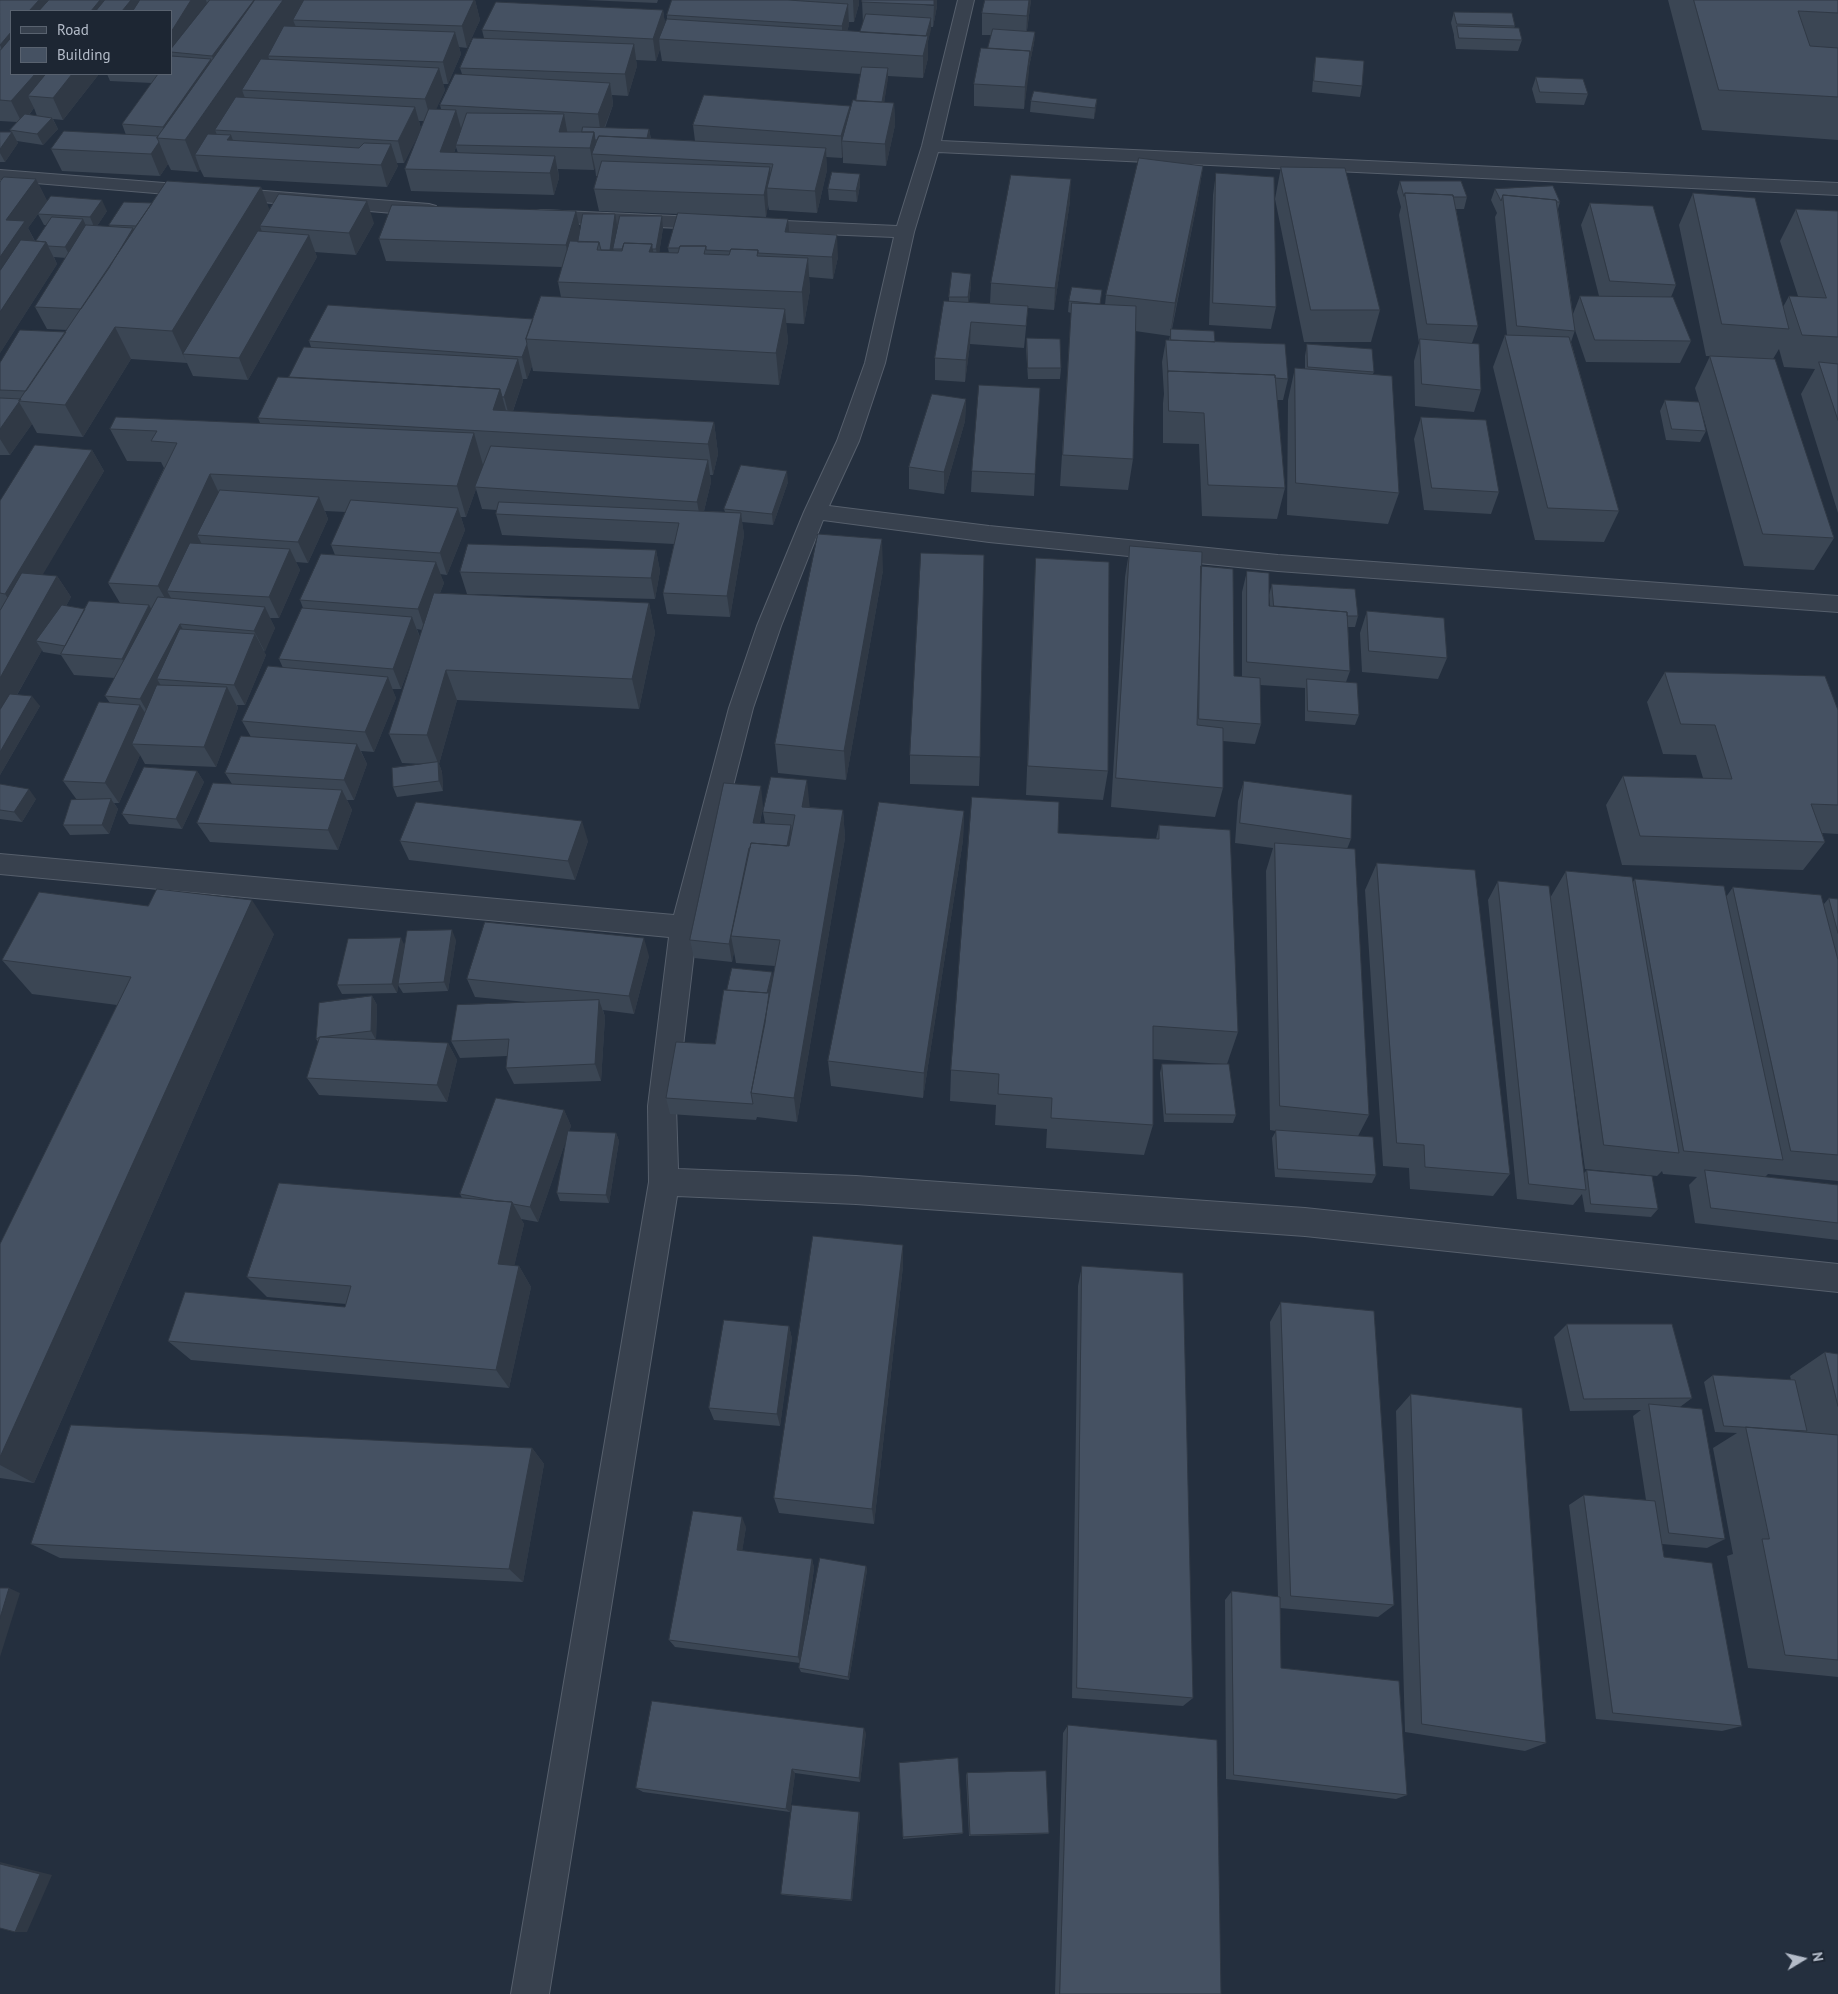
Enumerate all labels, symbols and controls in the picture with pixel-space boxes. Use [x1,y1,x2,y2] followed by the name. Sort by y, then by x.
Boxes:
[10,10,172,75] legend
[57,20,89,39] text: Road
[57,45,111,64] text: Building
[1778,1934,1828,1984] north arrow
[1808,1951,1827,1963] text: N

